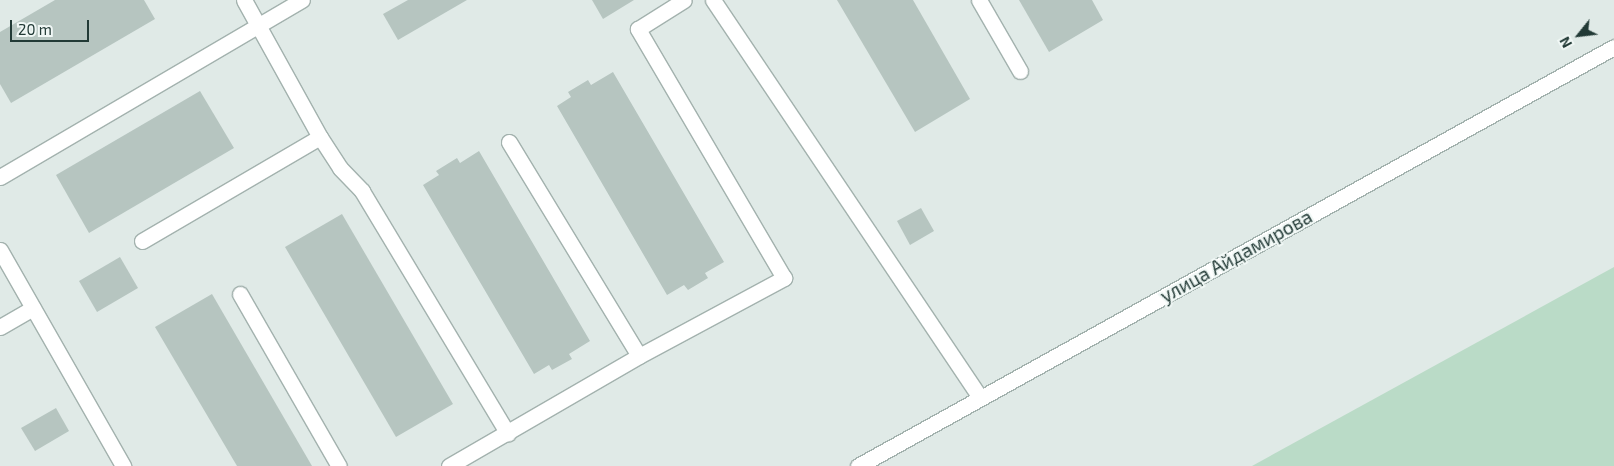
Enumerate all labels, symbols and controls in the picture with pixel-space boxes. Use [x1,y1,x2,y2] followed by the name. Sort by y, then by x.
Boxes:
[12,10,91,42] scale bar
[1554,10,1604,60] north arrow
[18,20,52,38] text: 20 m
[1556,34,1575,51] text: N
[1156,205,1316,307] street label: улица Айдамирова

